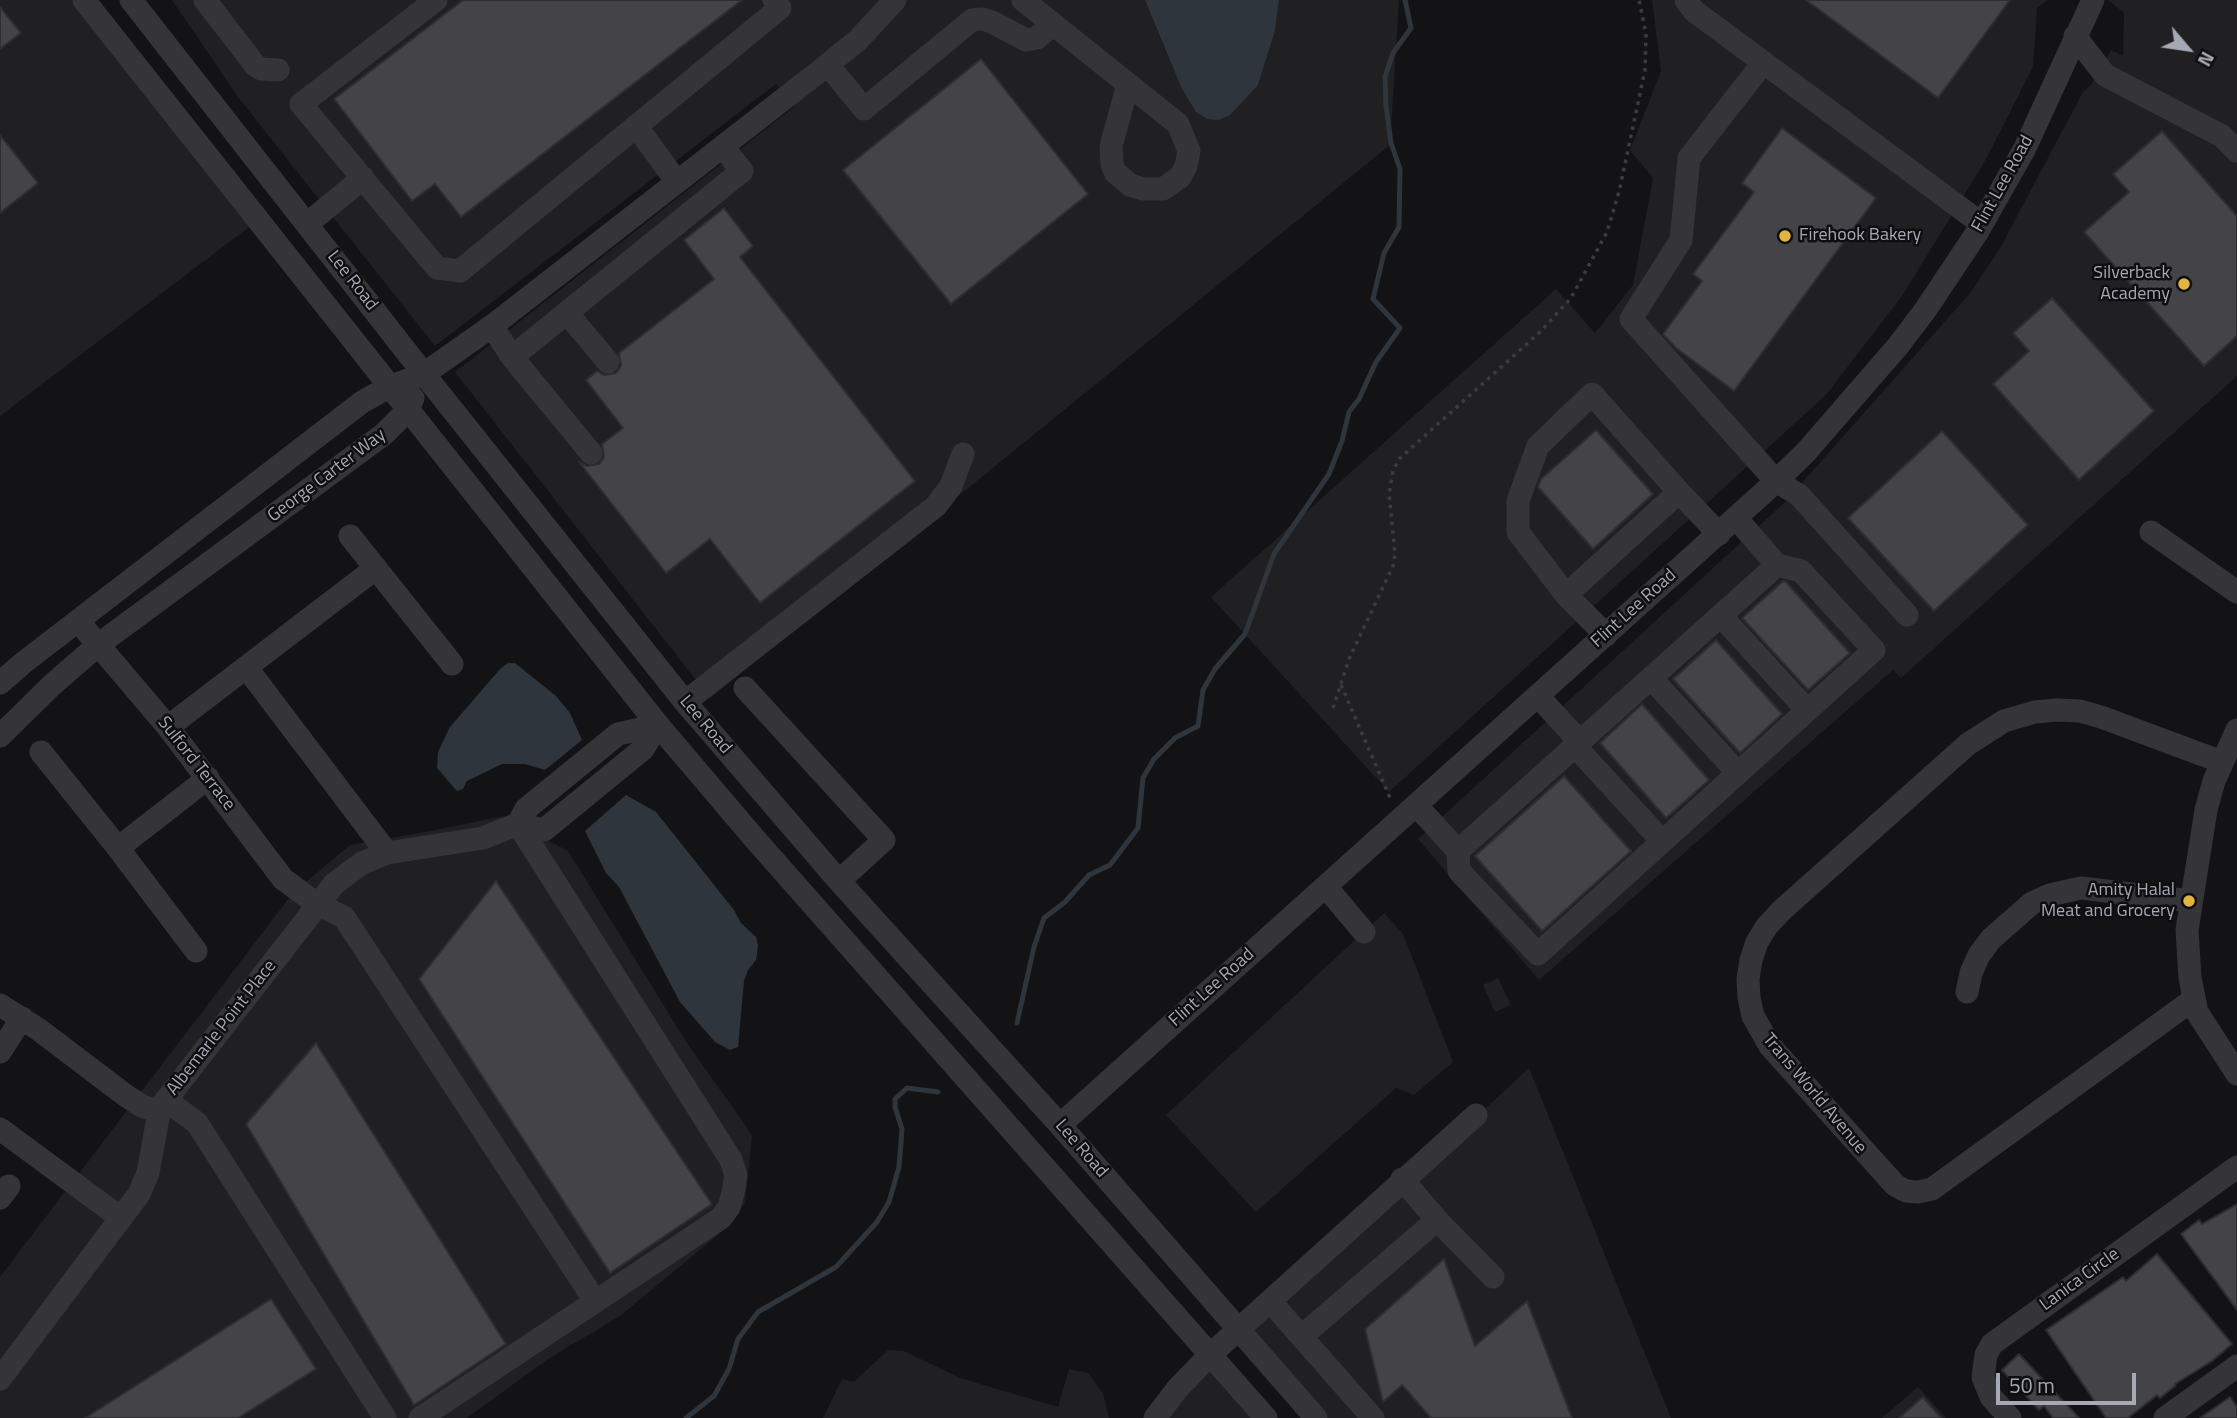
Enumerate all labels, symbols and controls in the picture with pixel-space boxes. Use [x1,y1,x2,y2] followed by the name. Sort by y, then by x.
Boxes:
[2153,14,2223,84] north arrow
[2191,47,2223,72] text: N
[1968,132,2038,236] street label: Flint Lee Road
[1799,225,1921,247] place label: Firehook Bakery
[1777,228,1793,244] marker: Firehook Bakery
[322,247,382,315] street label: Lee Road
[2093,263,2170,306] place label: Silverback Academy
[2176,276,2192,292] marker: Silverback Academy
[264,425,390,527] street label: George Carter Way
[1587,565,1681,653] street label: Flint Lee Road
[674,691,736,759] street label: Lee Road
[153,713,239,815] street label: Sulford Terrace
[2041,880,2175,922] place label: Amity Halal Meat and Grocery
[2181,893,2197,909] marker: Amity Halal Meat and Grocery
[1165,944,1259,1032] street label: Flint Lee Road
[163,956,281,1100] street label: Albemarle Point Place
[1757,1029,1871,1159] street label: Trans World Avenue
[1050,1116,1112,1182] street label: Lee Road
[2036,1244,2124,1316] street label: Lanica Circle
[1999,1358,2139,1402] scale bar
[2009,1369,2055,1401] text: 50 m

